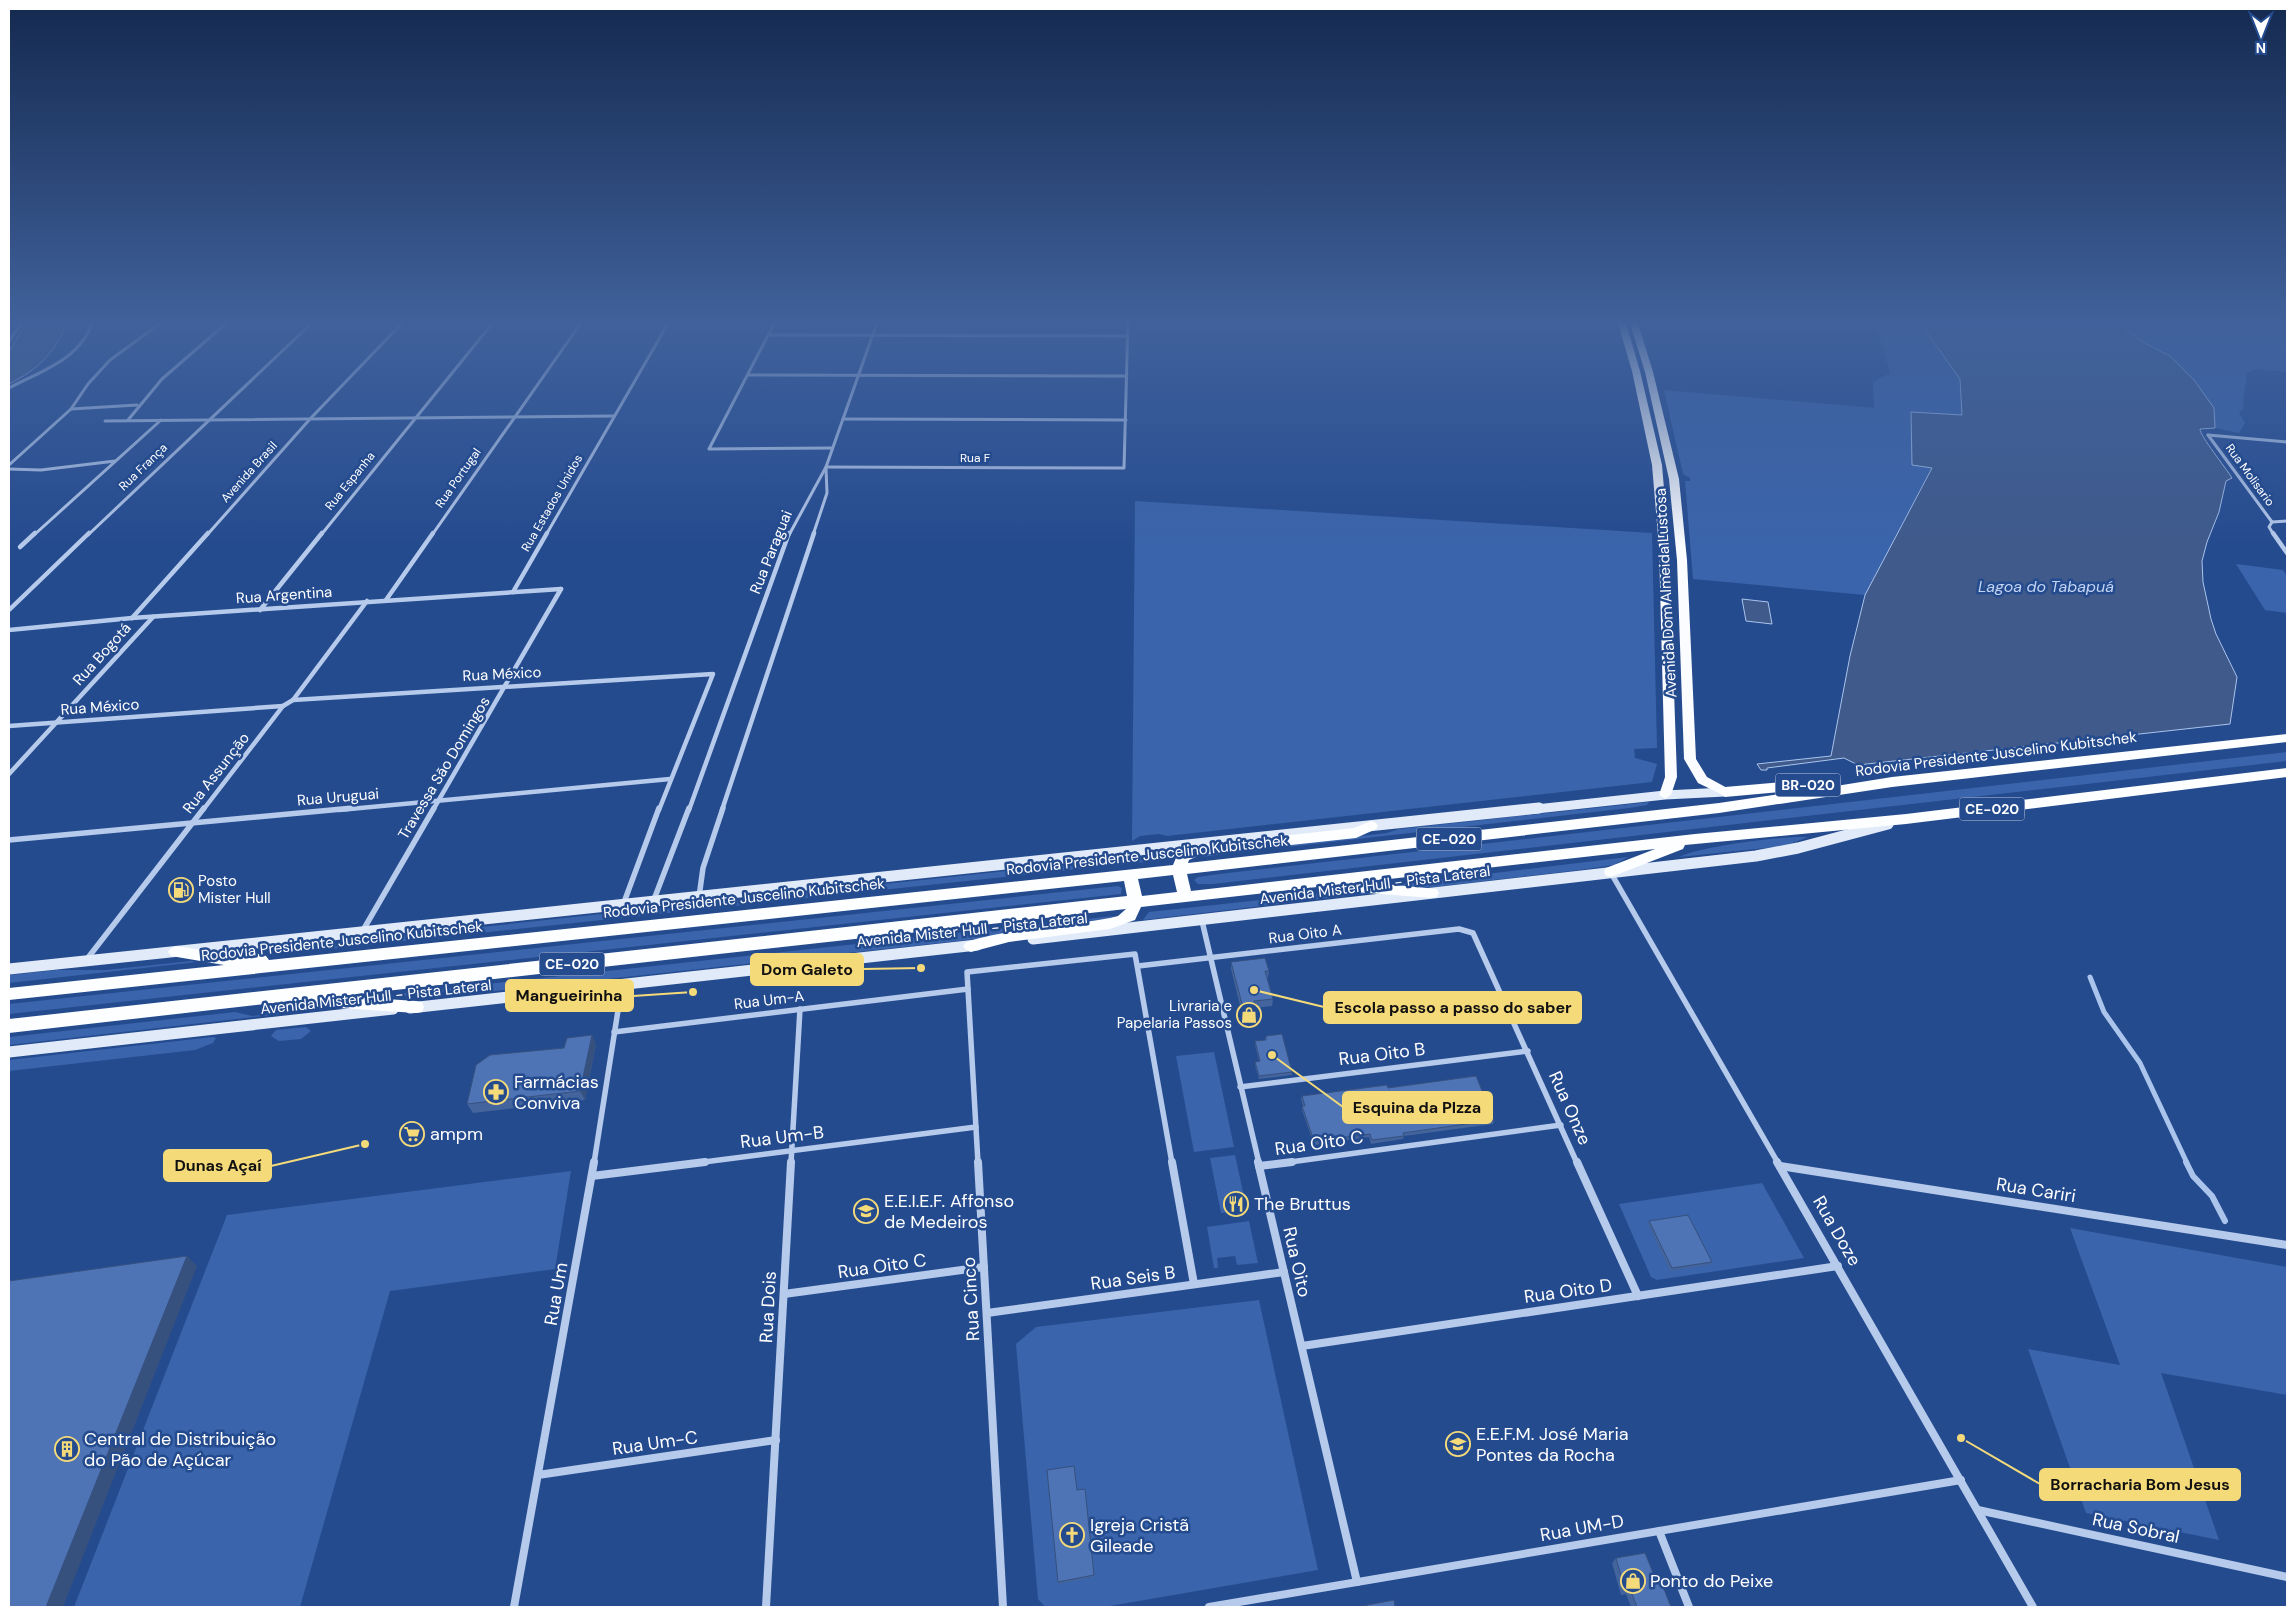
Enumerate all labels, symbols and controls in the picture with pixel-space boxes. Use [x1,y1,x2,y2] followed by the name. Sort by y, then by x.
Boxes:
[2236,10,2286,60] north arrow
[2256,39,2266,57] text: N
[217,438,281,506] street label: Avenida Brasil
[115,440,171,494] street label: Rua França
[2222,441,2278,509] street label: Rua Molisario
[432,445,484,511] street label: Rua Portugal
[321,448,379,514] street label: Rua Espanha
[960,450,991,466] street label: Rua F
[518,452,586,554] street label: Rua Estados Unidos
[1651,488,1681,698] street label: Avenida Dom Almeida Lustosa
[745,507,797,597] street label: Rua Paraguai
[1978,576,2114,597] water label: Lagoa do Tabapuá
[235,582,333,608] street label: Rua Argentina
[68,618,136,690] street label: Rua Bogotá
[462,662,542,686] street label: Rua México
[393,693,495,843] street label: Travessa São Domingos
[60,694,140,720] street label: Rua México
[1854,727,2138,781] street label: Rodovia Presidente Juscelino Kubitschek
[178,728,254,818] street label: Rua Assunção
[1776,774,1840,796] road number: BR-020
[296,783,380,811] street label: Rua Uruguai
[1960,798,2024,821] road number: CE-020
[1416,828,1482,851] road number: CE-020
[1005,830,1289,880] street label: Rodovia Presidente Juscelino Kubitschek
[1258,861,1492,909] street label: Avenida Mister Hull - Pista Lateral
[198,871,271,908] place label: Posto Mister Hull
[602,873,886,923] street label: Rodovia Presidente Juscelino Kubitschek
[168,877,194,903] fuel station icon: Posto Mister Hull
[855,908,1089,952] street label: Avenida Mister Hull - Pista Lateral
[200,916,484,966] street label: Rodovia Presidente Juscelino Kubitschek
[1267,920,1343,948] street label: Rua Oito A
[540,952,604,976] road number: CE-020
[751,954,863,985] callout: Dom Galeto
[761,959,853,980] text: Dom Galeto
[259,975,493,1019] street label: Avenida Mister Hull - Pista Lateral
[506,980,633,1011] callout: Mangueirinha
[516,985,622,1006] text: Mangueirinha
[733,986,805,1014] street label: Rua Um-A
[1324,992,1581,1023] callout: Escola passo a passo do saber
[1117,996,1232,1033] place label: Livraria e Papelaria Passos
[1334,997,1572,1018] text: Escola passo a passo do saber
[1236,1002,1262,1028] shop icon: Livraria e Papelaria Passos
[1337,1037,1427,1071] street label: Rua Oito B
[1543,1067,1597,1149] street label: Rua Onze
[514,1070,599,1115] place label: Farmácias Conviva
[483,1079,509,1105] pharmacy icon: Farmácias Conviva
[1343,1092,1492,1123] callout: Esquina da PIzza
[1353,1097,1481,1118] text: Esquina da PIzza
[739,1120,825,1154] street label: Rua Um-B
[399,1121,425,1147] supermarket icon: ampm
[430,1122,483,1146] place label: ampm
[1273,1125,1365,1161] street label: Rua Oito C
[164,1150,271,1181] callout: Dunas Açaí
[174,1155,262,1176] text: Dunas Açaí
[1994,1172,2078,1208] street label: Rua Cariri
[884,1189,1014,1234] place label: E.E.I.E.F. Affonso de Medeiros
[1223,1191,1249,1217] restaurant icon: The Bruttus
[1254,1192,1351,1216] place label: The Bruttus
[1807,1192,1867,1270] street label: Rua Doze
[853,1198,879,1224] school or university icon: E.E.I.E.F. Affonso de Medeiros
[1277,1225,1317,1299] street label: Rua Oito
[836,1248,928,1284] street label: Rua Oito C
[957,1256,985,1342] street label: Rua Cinco
[1089,1260,1177,1296] street label: Rua Seis B
[539,1261,573,1327] street label: Rua Um
[754,1270,782,1344] street label: Rua Dois
[1523,1273,1613,1309] street label: Rua Oito D
[1476,1422,1629,1467] place label: E.E.F.M. José Maria Pontes da Rocha
[611,1425,699,1461] street label: Rua Um-C
[84,1427,276,1472] place label: Central de Distribuição do Pão de Açúcar
[1445,1431,1471,1457] school or university icon: E.E.F.M. José Maria Pontes da Rocha
[54,1436,80,1462] building icon: Central de Distribuição do Pão de Açúcar
[2040,1469,2240,1500] callout: Borracharia Bom Jesus
[2050,1474,2230,1495] text: Borracharia Bom Jesus
[2090,1507,2182,1549] street label: Rua Sobral
[1538,1509,1626,1547] street label: Rua UM-D
[1090,1513,1189,1558] place label: Igreja Cristã Gileade
[1059,1522,1085,1548] church icon: Igreja Cristã Gileade
[1620,1568,1646,1594] shop icon: Ponto do Peixe
[1650,1569,1773,1593] place label: Ponto do Peixe

